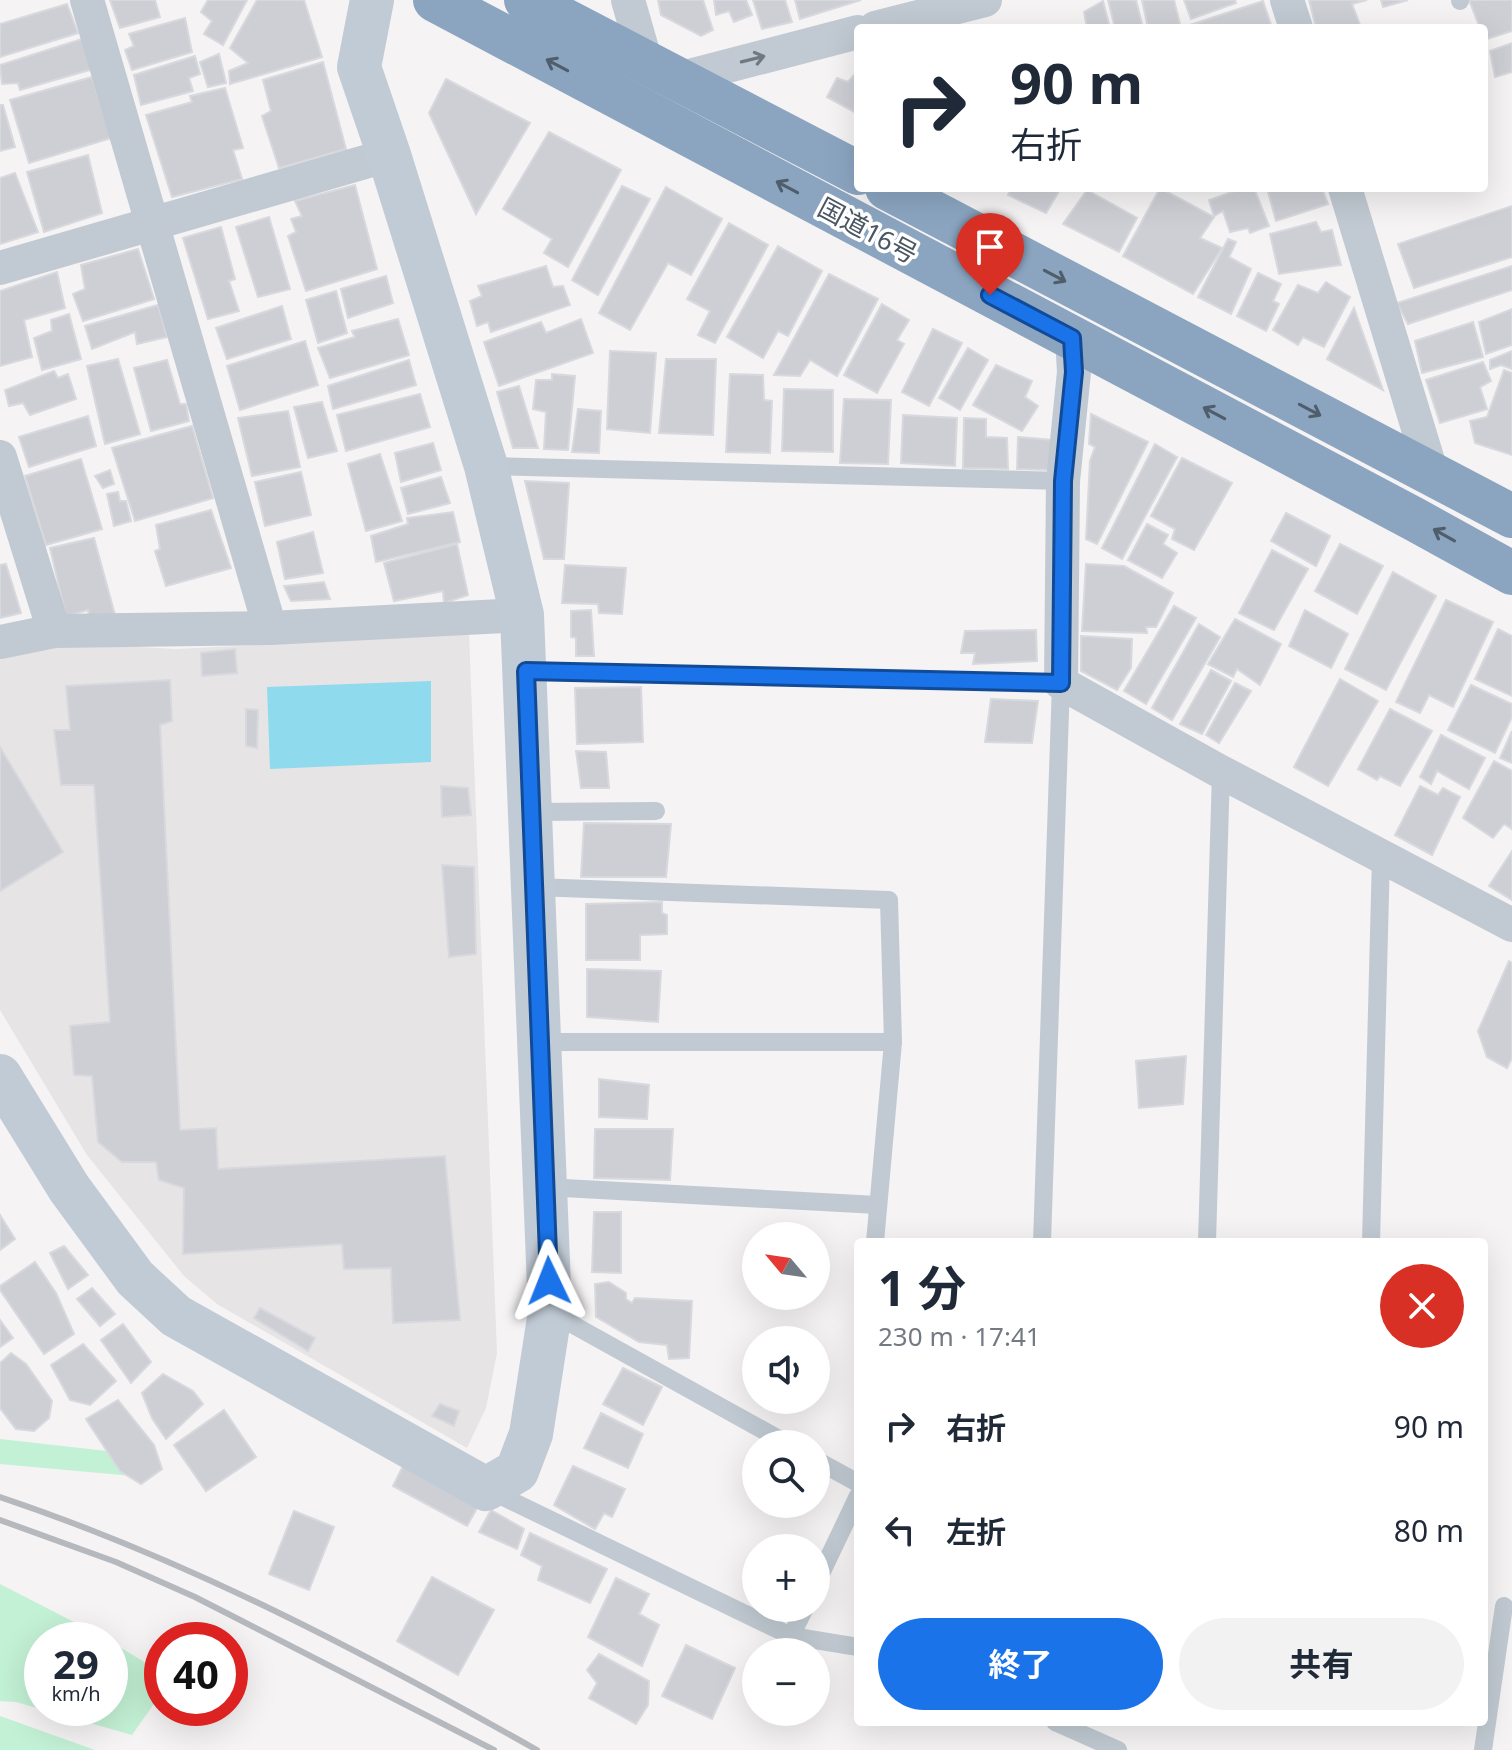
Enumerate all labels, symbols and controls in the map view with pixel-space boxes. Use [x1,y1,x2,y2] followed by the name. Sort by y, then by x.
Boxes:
[1010,44,1143,120] text: 90 m
[740,51,766,66] one-way arrow
[546,56,569,72] one-way arrow
[878,56,982,160] icon: right
[1010,120,1082,169] text: 右折
[775,178,799,194] one-way arrow
[812,189,924,271] street label: 国道16号
[956,213,1024,295] pin
[968,225,1012,269] icon: arrive
[1043,269,1066,285] one-way arrow
[1298,402,1322,418] one-way arrow
[1203,405,1227,421] one-way arrow
[1433,527,1456,543] one-way arrow
[742,1222,830,1310] north arrow
[742,1222,830,1726] map controls
[507,1239,591,1323] position arrow
[878,1255,966,1320] text: 1 分
[1380,1264,1464,1348] button: close
[878,1318,1041,1354] text: 230 m · 17:41
[742,1326,830,1414] button: sound
[878,1404,922,1448] icon: right
[1394,1406,1464,1447] text: 90 m
[946,1407,1006,1448] text: 右折
[742,1430,830,1518] button: search
[878,1508,922,1552] icon: left
[1394,1510,1464,1551] text: 80 m
[946,1511,1006,1552] text: 左折
[742,1534,830,1622] button: +
[878,1618,1163,1710] button: 終了
[1179,1618,1464,1710] button: 共有
[144,1622,248,1726] speed limit sign: 40
[53,1636,99,1691] text: 29
[742,1638,830,1726] button: −
[51,1680,101,1707] text: km/h

